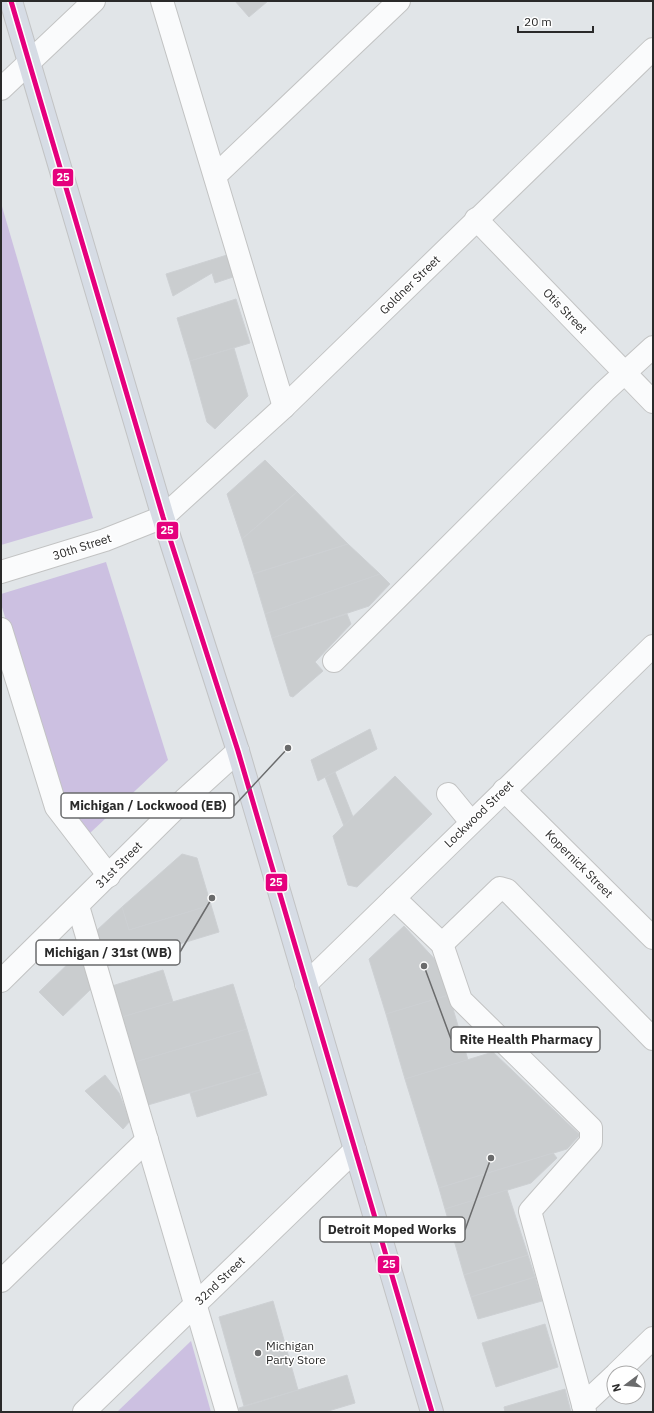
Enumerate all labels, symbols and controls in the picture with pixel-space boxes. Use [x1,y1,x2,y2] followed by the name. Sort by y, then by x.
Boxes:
[518,8,593,34] scale bar
[524,14,552,29] text: 20 m
[52,168,74,187] line badge: 25
[56,170,70,184] text: 25
[376,252,443,317] street label: Goldner Street
[540,285,591,336] street label: Otis Street
[156,521,179,540] line badge: 25
[160,523,174,537] text: 25
[50,530,113,563] street label: 30th Street
[441,777,516,850] street label: Lockwood Street
[61,793,234,818] callout: Michigan / Lockwood (EB)
[69,797,227,814] text: Michigan / Lockwood (EB)
[542,827,616,901] street label: Kopernick Street
[92,838,145,891] street label: 31st Street
[265,873,288,892] line badge: 25
[269,875,283,889] text: 25
[36,940,180,965] callout: Michigan / 31st (WB)
[44,944,172,961] text: Michigan / 31st (WB)
[451,1027,600,1052] callout: Rite Health Pharmacy
[459,1031,593,1048] text: Rite Health Pharmacy
[320,1217,465,1242] callout: Detroit Moped Works
[328,1221,457,1238] text: Detroit Moped Works
[191,1253,248,1308] street label: 32nd Street
[377,1255,400,1274] line badge: 25
[382,1257,396,1271] text: 25
[266,1338,326,1367] place label: Michigan Party Store
[253,1348,263,1358] marker: Michigan Party Store
[606,1365,646,1405] north arrow
[609,1382,624,1394] text: N

